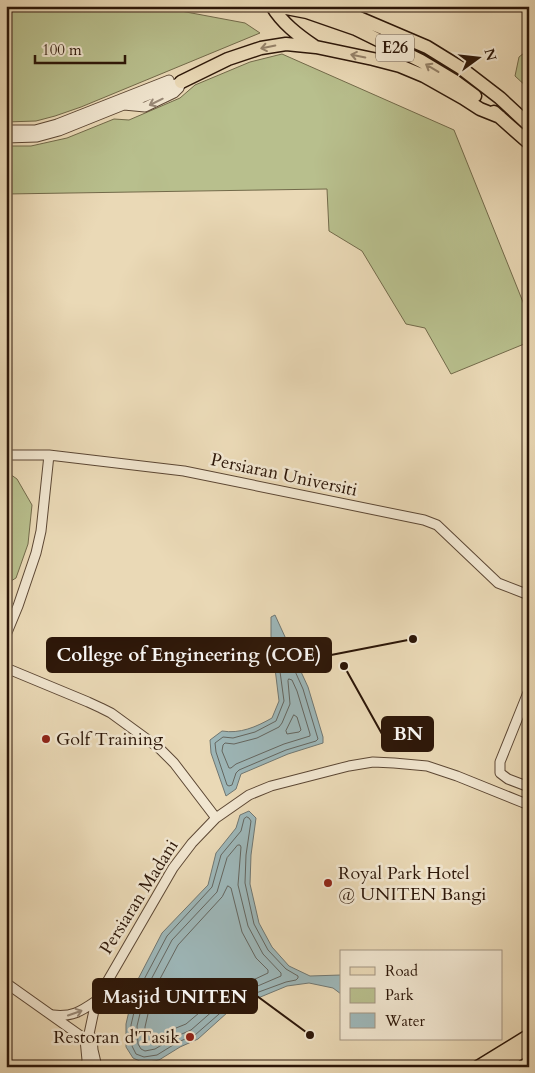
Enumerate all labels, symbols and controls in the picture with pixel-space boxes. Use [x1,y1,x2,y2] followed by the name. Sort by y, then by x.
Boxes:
[35,32,125,64] scale bar
[452,32,502,82] north arrow
[376,34,414,62] road number: E26
[42,40,82,60] text: 100 m
[260,43,276,52] one-way arrow
[479,46,501,63] text: N
[350,51,366,60] one-way arrow
[426,63,440,73] one-way arrow
[149,98,164,107] one-way arrow
[208,447,360,503] street label: Persiaran Universiti
[47,638,331,672] callout: College of Engineering (COE)
[57,642,321,668] text: College of Engineering (COE)
[382,717,433,751] callout: BN
[393,721,424,747] text: BN
[56,727,164,752] place label: Golf Training
[40,733,52,745] marker: Golf Training
[94,835,184,959] street label: Persiaran Madani
[338,861,486,907] place label: Royal Park Hotel @ UNITEN Bangi
[322,877,334,889] marker: Royal Park Hotel @ UNITEN Bangi
[340,950,502,1040] legend
[385,961,418,981] text: Road
[93,979,257,1013] callout: Masjid UNITEN
[103,984,248,1010] text: Masjid UNITEN
[385,985,414,1005] text: Park
[67,1007,83,1017] one-way arrow
[384,1011,426,1031] text: Water
[53,1025,180,1050] place label: Restoran d'Tasik
[184,1031,196,1043] marker: Restoran d'Tasik

